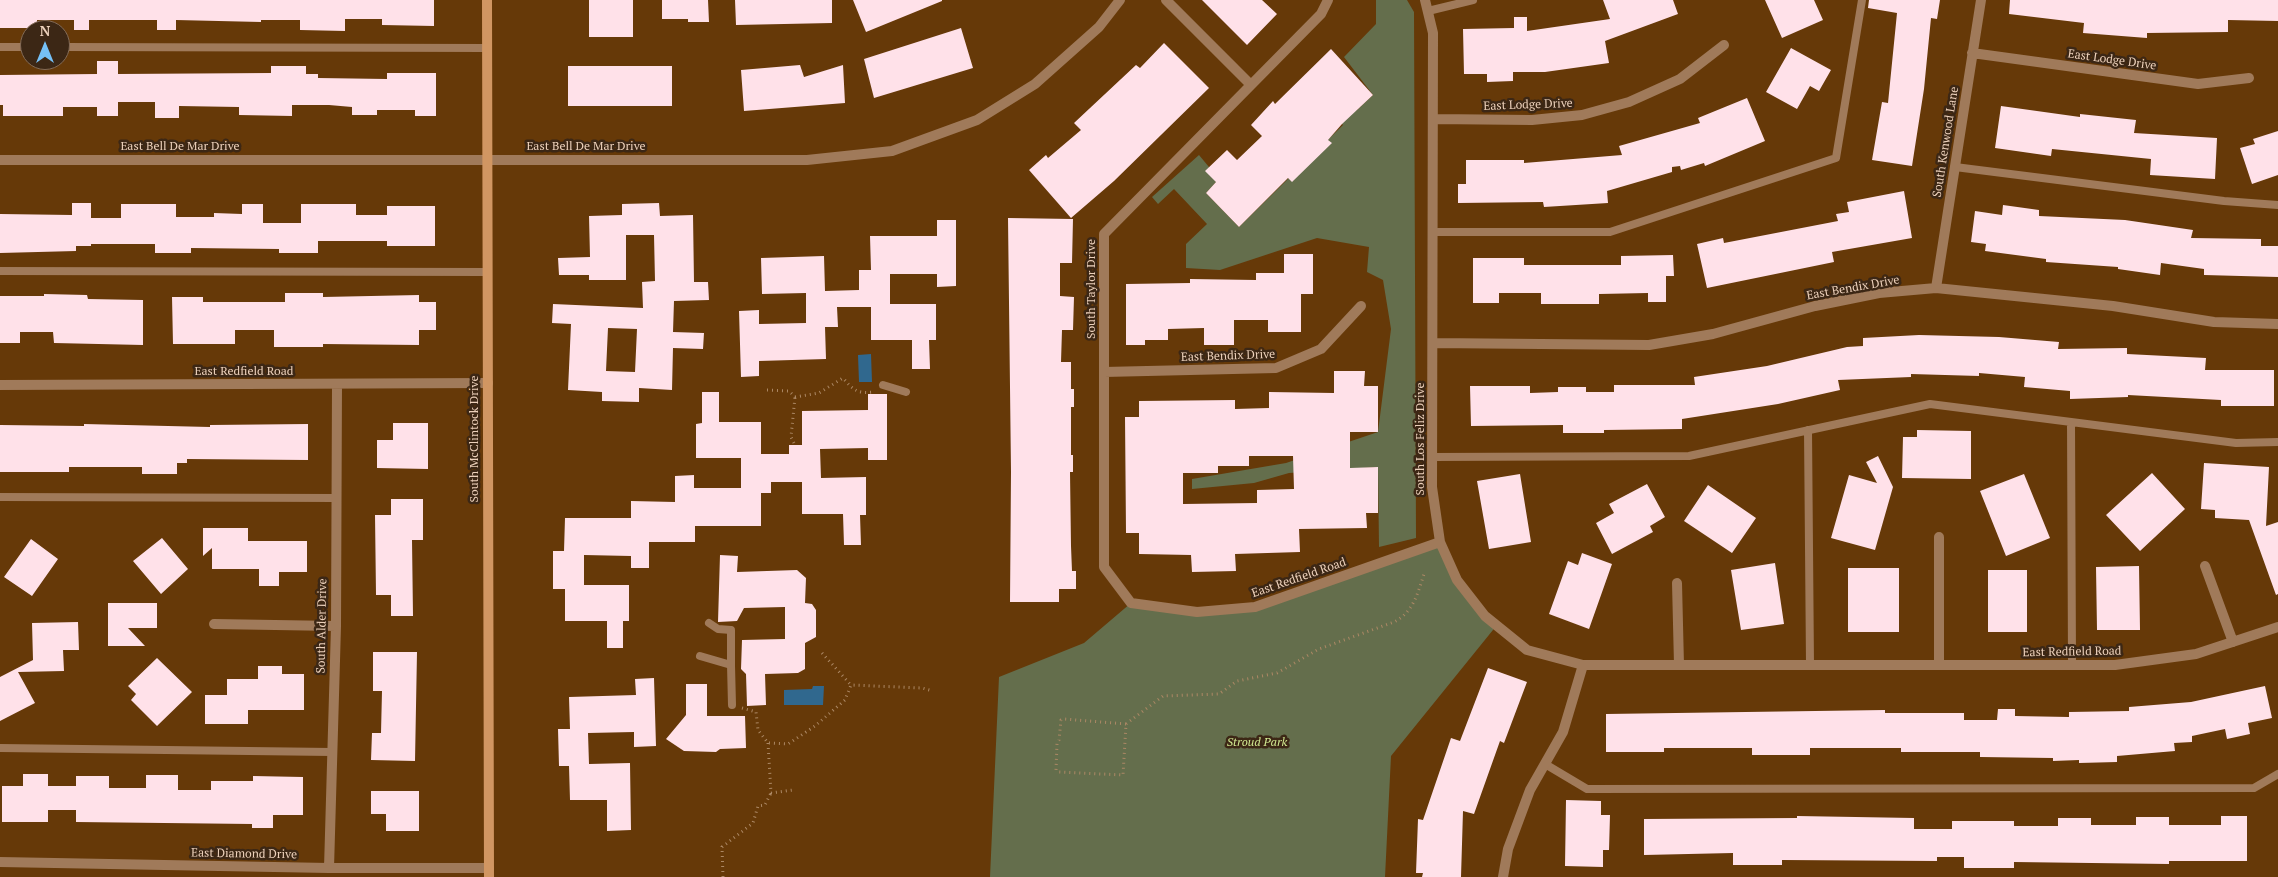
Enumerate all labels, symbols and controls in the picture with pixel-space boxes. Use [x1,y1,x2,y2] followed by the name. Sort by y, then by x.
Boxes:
[20,20,70,70] north arrow
[40,21,50,40] text: N
[2067,47,2157,73] street label: East Lodge Drive
[1930,86,1962,198] street label: South Kenwood Lane
[1483,96,1573,114] street label: East Lodge Drive
[120,140,240,154] street label: East Bell De Mar Drive
[526,140,646,154] street label: East Bell De Mar Drive
[1085,239,1099,339] street label: South Taylor Drive
[1805,273,1901,303] street label: East Bendix Drive
[1181,347,1275,365] street label: East Bendix Drive
[195,365,293,379] street label: East Redfield Road
[468,376,482,502] street label: South McClintock Drive
[1414,383,1428,495] street label: South Los Feliz Drive
[1250,555,1348,601] street label: East Redfield Road
[314,578,330,674] street label: South Alder Drive
[2022,644,2122,660] street label: East Redfield Road
[1227,736,1287,750] park label: Stroud Park
[191,846,297,862] street label: East Diamond Drive

